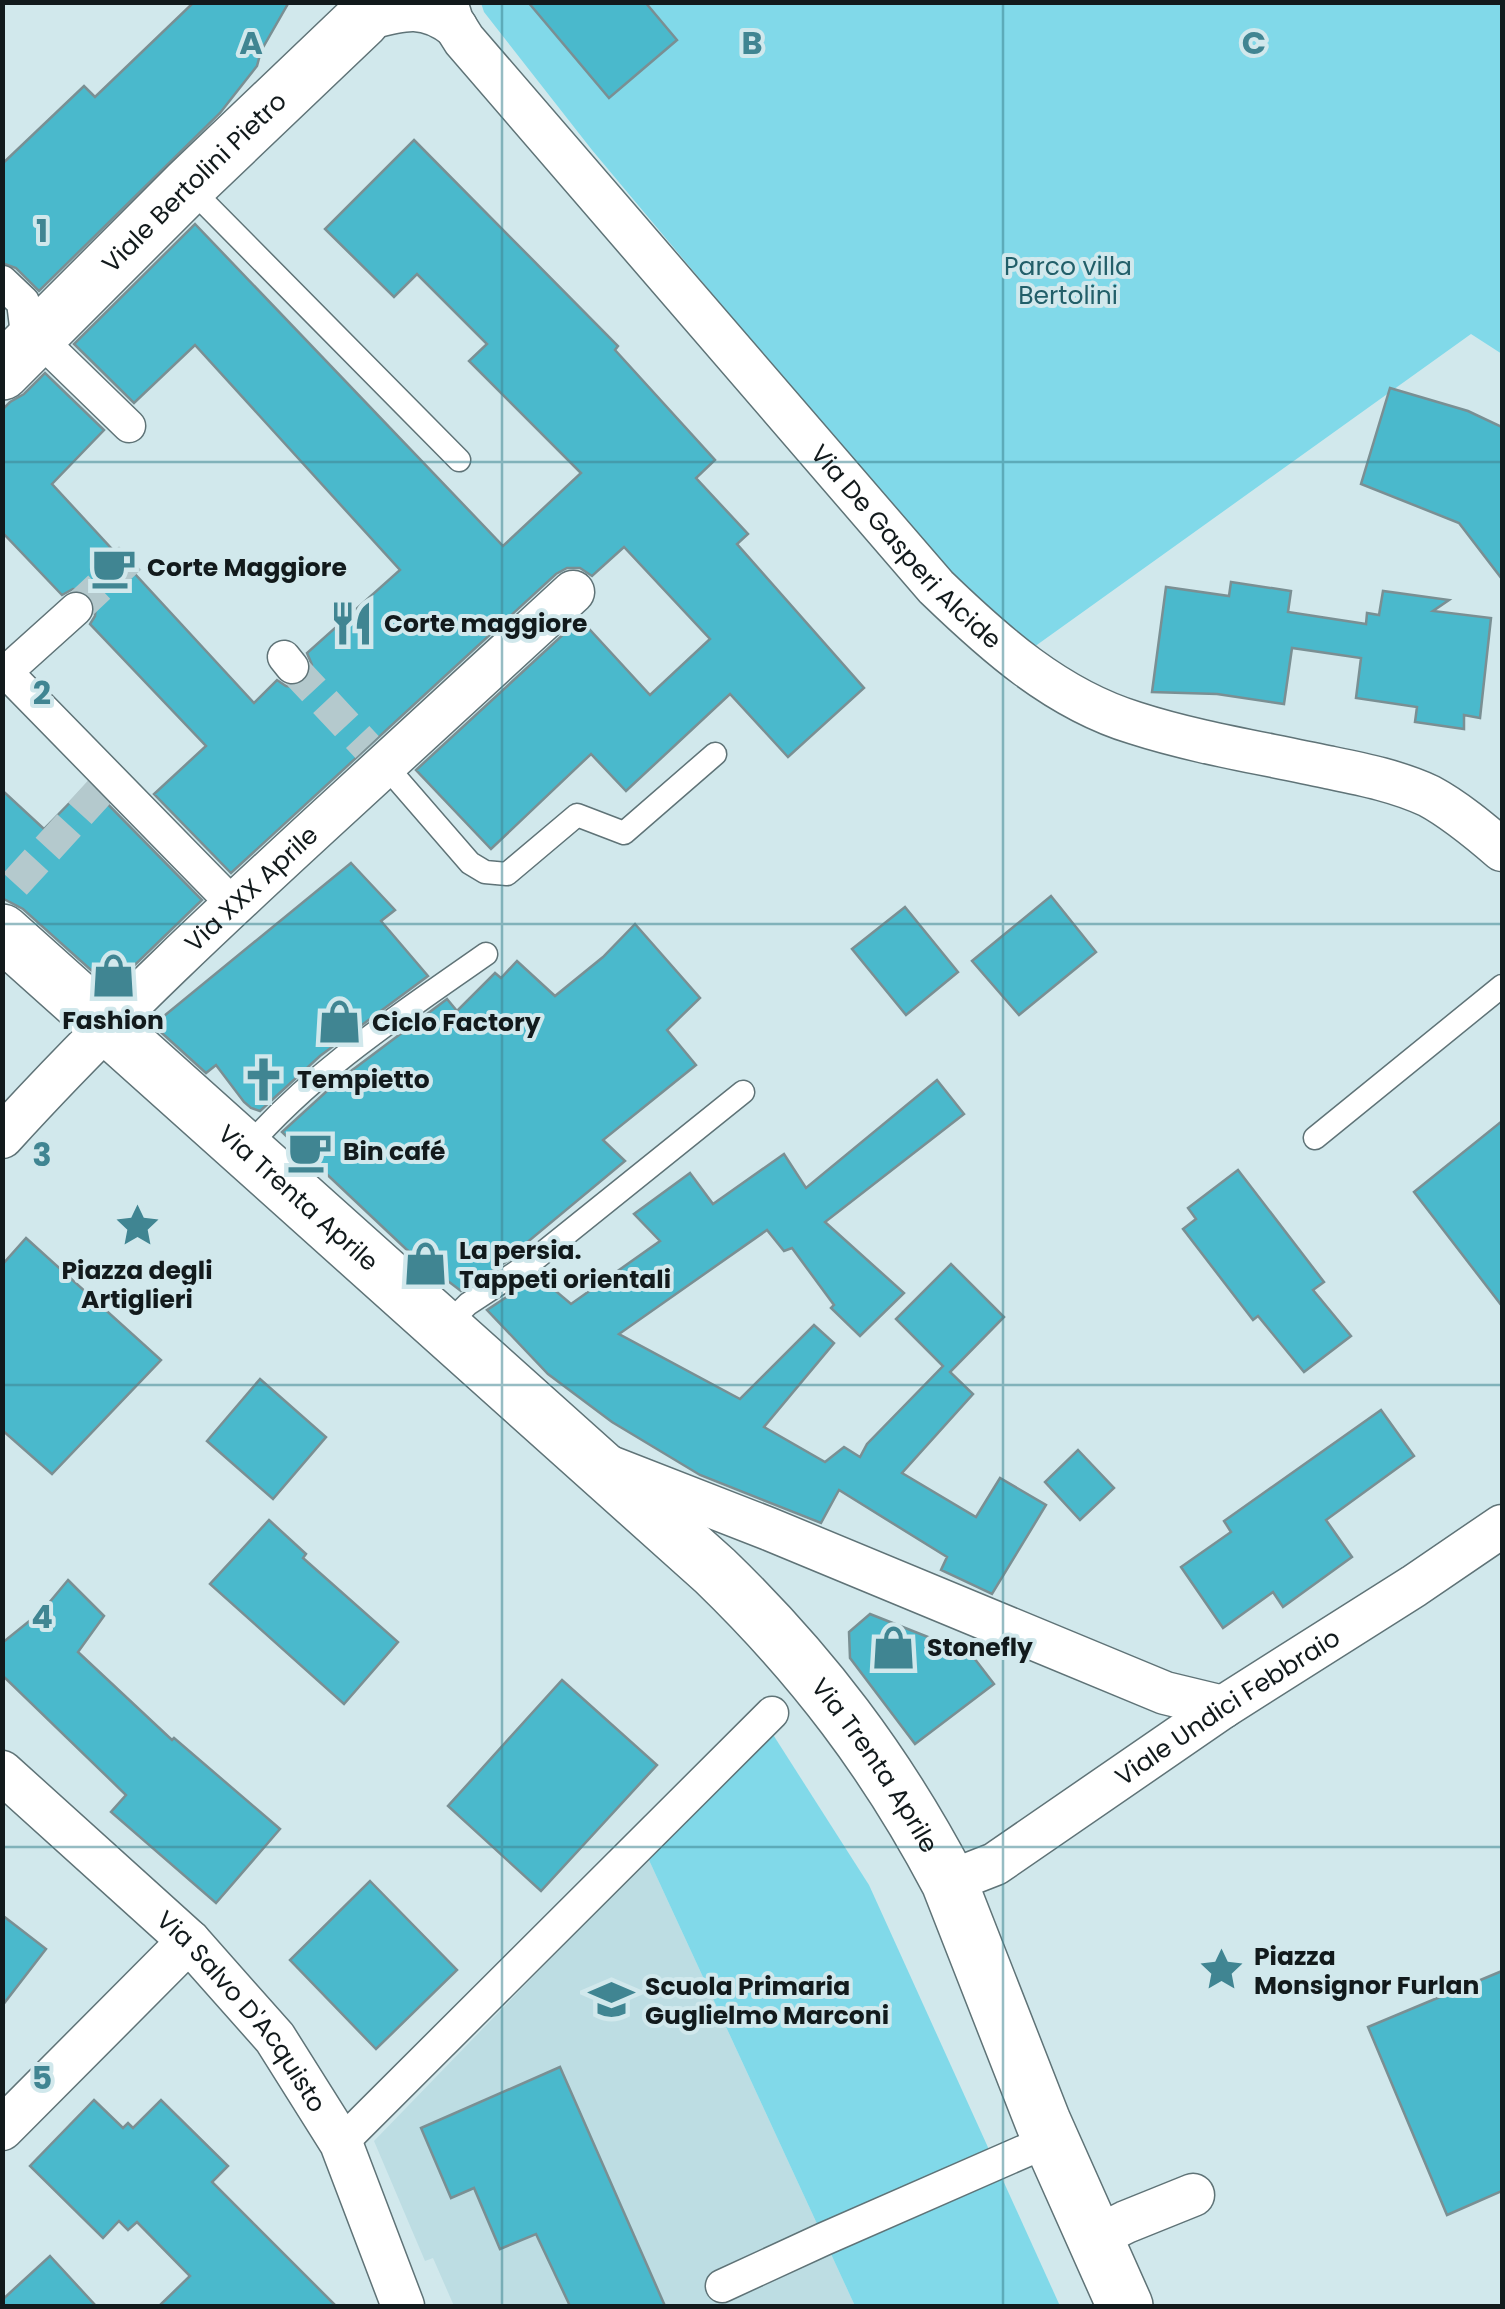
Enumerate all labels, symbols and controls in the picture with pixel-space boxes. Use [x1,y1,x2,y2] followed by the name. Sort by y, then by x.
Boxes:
[239,20,263,65] text: A
[741,20,763,65] text: B
[1242,20,1266,65] text: C
[94,84,294,281] street label: Viale Bertolini Pietro
[36,208,48,253] text: 1
[1004,249,1132,313] park label: Parco villa Bertolini
[802,437,1009,657] street label: Via De Gasperi Alcide
[90,543,138,591] cafe icon: Corte Maggiore
[147,550,347,585] place label: Corte Maggiore
[327,599,375,647] restaurant icon: Corte maggiore
[384,606,587,641] place label: Corte maggiore
[33,670,51,715] text: 2
[177,818,326,960] street label: Via XXX Aprile
[89,952,137,1000] shop icon: Fashion
[315,998,363,1046] shop icon: Ciclo Factory
[62,1003,164,1038] place label: Fashion
[372,1005,541,1040] place label: Ciclo Factory
[240,1055,288,1103] church icon: Tempietto
[297,1062,430,1097] place label: Tempietto
[210,1117,386,1279] street label: Via Trenta Aprile
[286,1127,334,1175] cafe icon: Bin café
[32,1132,52,1177] text: 3
[343,1134,446,1169] place label: Bin café
[113,1202,161,1250] place icon: Piazza degli Artiglieri
[459,1233,671,1297] place label: La persia. Tappeti orientali
[402,1240,450,1288] shop icon: La persia. Tappeti orientali
[61,1253,213,1317] place label: Piazza degli Artiglieri
[31,1594,53,1639] text: 4
[1108,1620,1347,1794] street label: Viale Undici Febbraio
[870,1623,918,1671] shop icon: Stonefly
[927,1630,1033,1665] place label: Stonefly
[803,1671,947,1859] street label: Via Trenta Aprile
[149,1903,334,2119] street label: Via Salvo D'Acquisto
[1254,1939,1479,2003] place label: Piazza Monsignor Furlan
[1197,1946,1245,1994] place icon: Piazza Monsignor Furlan
[645,1969,889,2033] place label: Scuola Primaria Guglielmo Marconi
[588,1976,636,2024] school or university icon: Scuola Primaria Guglielmo Marconi
[32,2055,52,2100] text: 5

